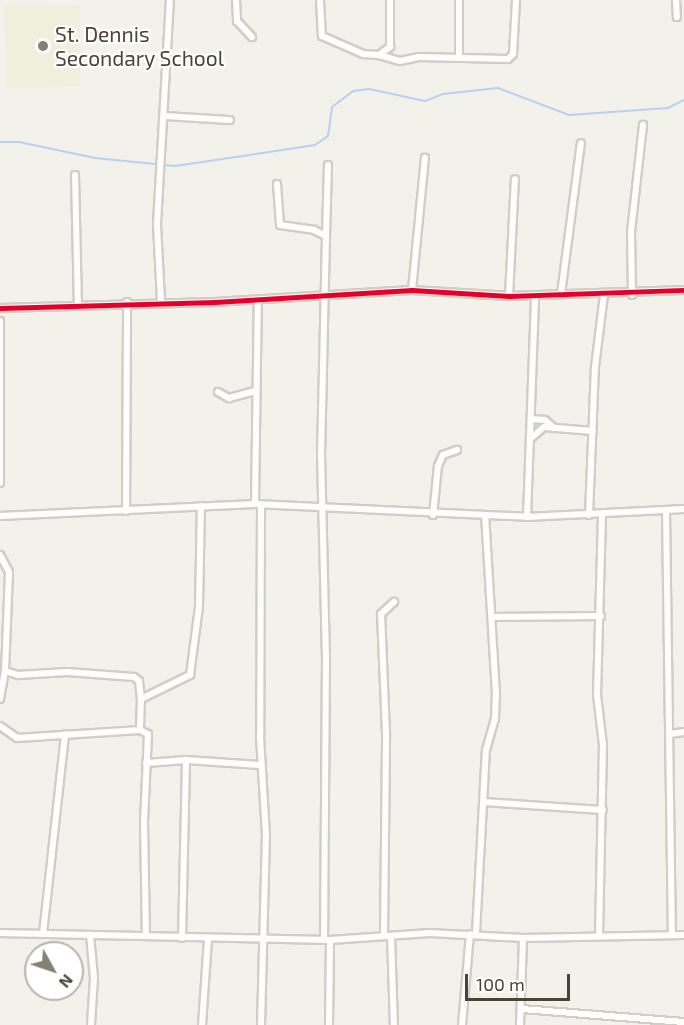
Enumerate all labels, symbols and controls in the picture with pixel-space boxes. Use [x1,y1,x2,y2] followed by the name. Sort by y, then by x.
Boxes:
[55,21,224,71] place label: St. Dennis Secondary School
[36,39,50,53] marker: St. Dennis Secondary School
[24,941,84,1001] north arrow
[468,962,573,1000] scale bar
[56,971,78,992] text: N
[476,973,525,995] text: 100 m

